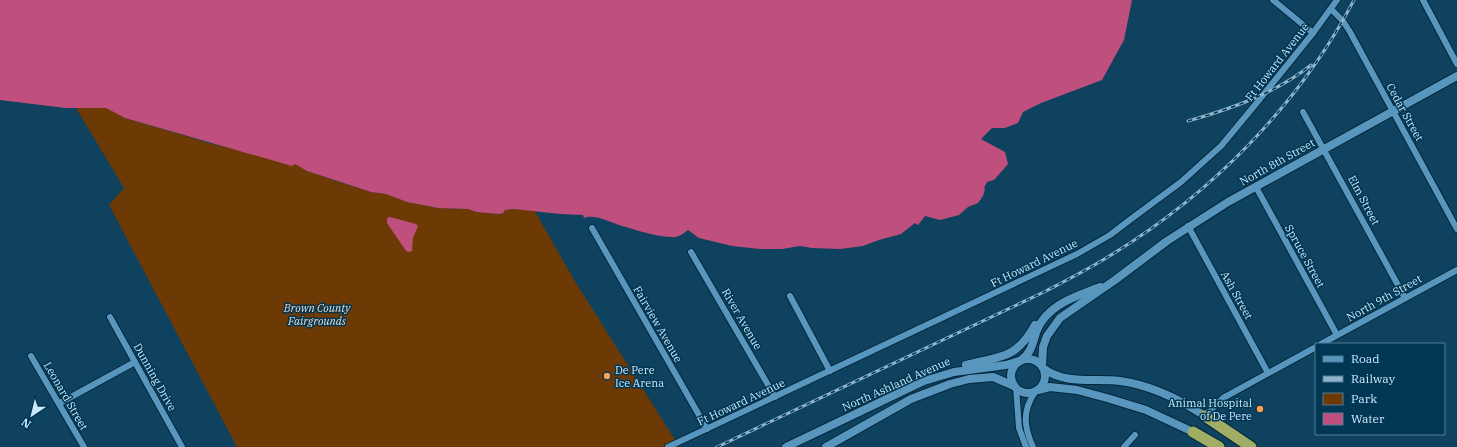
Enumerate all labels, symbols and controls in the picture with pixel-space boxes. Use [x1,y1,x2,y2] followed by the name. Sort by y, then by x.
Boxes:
[1242,20,1312,104] street label: Ft Howard Avenue
[1383,81,1427,144] street label: Cedar Street
[1237,136,1317,188] street label: North 8th Street
[1345,173,1383,227] street label: Elm Street
[1282,222,1328,290] street label: Spruce Street
[988,236,1080,290] street label: Ft Howard Avenue
[1218,268,1256,322] street label: Ash Street
[1344,272,1424,324] street label: North 9th Street
[630,283,686,365] street label: Fairview Avenue
[719,286,765,352] street label: River Avenue
[283,301,351,328] park label: Brown County Fairgrounds
[131,341,179,413] street label: Dunning Drive
[1315,343,1445,435] legend
[1351,351,1380,366] text: Road
[840,354,952,414] street label: North Ashland Avenue
[41,359,91,433] street label: Leonard Street
[615,363,664,390] place label: De Pere Ice Arena
[602,371,612,381] marker: De Pere Ice Arena
[1351,371,1396,386] text: Railway
[695,375,787,428] street label: Ft Howard Avenue
[1351,391,1377,406] text: Park
[12,395,52,435] north arrow
[1168,396,1252,423] place label: Animal Hospital of De Pere
[1255,404,1265,414] marker: Animal Hospital of De Pere
[1351,411,1385,426] text: Water
[18,415,34,431] text: N

